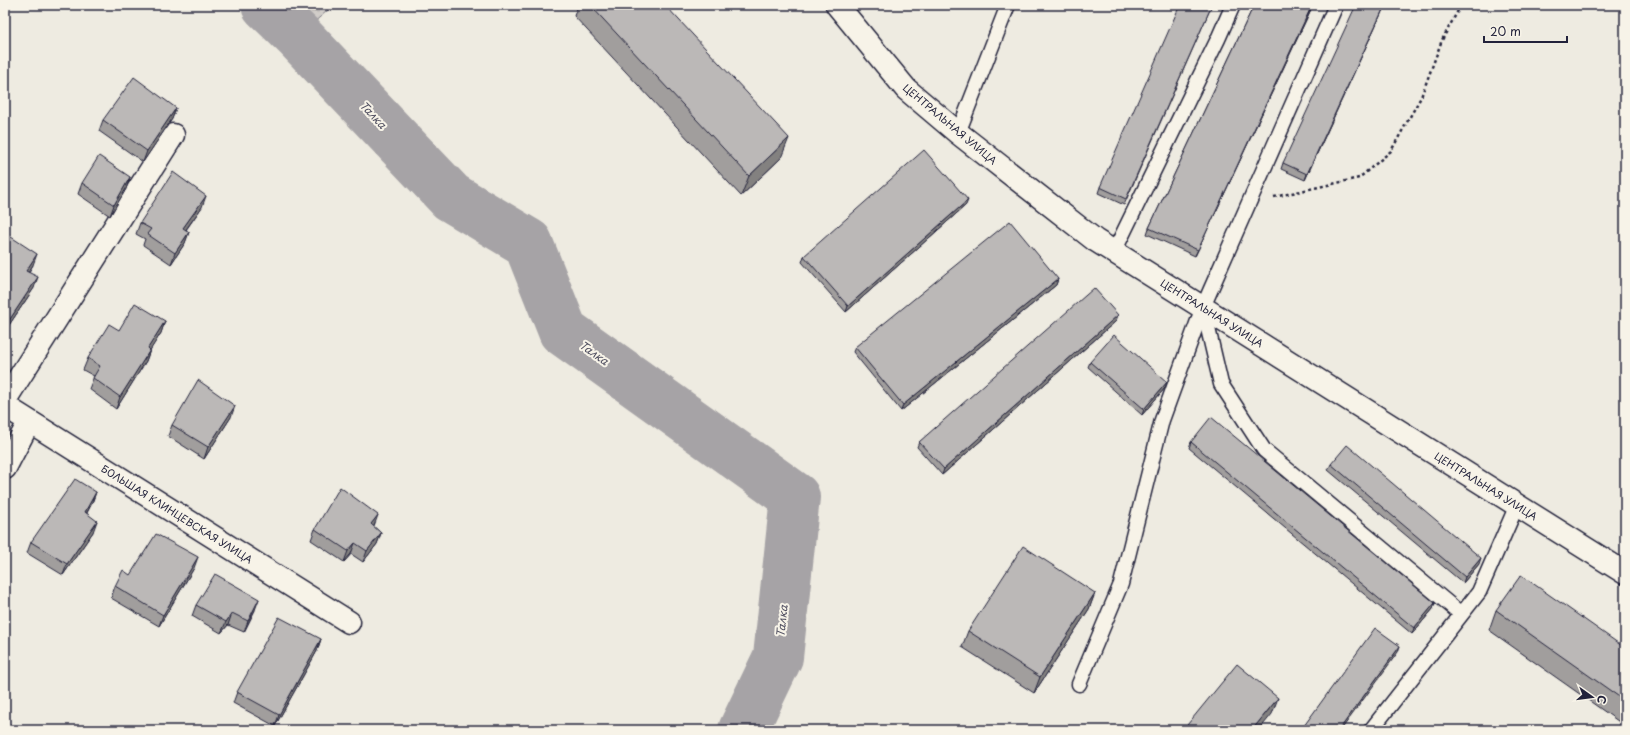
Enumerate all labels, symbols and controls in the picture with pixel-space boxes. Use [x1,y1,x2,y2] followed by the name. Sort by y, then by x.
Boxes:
[1484,18,1567,44] scale bar
[1490,22,1521,40] text: 20 m
[900,80,1001,168] street label: ЦЕНТРАЛЬНАЯ УЛИЦА
[356,97,391,133] water label: Талка
[1158,275,1267,351] street label: ЦЕНТРАЛЬНАЯ УЛИЦА
[576,336,613,370] water label: Талка
[1432,448,1541,524] street label: ЦЕНТРАЛЬНАЯ УЛИЦА
[99,461,256,567] street label: БОЛЬШАЯ КЛИНЦЕВСКАЯ УЛИЦА
[771,603,792,638] water label: Талка
[1572,677,1612,717] north arrow
[1593,693,1611,706] text: С

